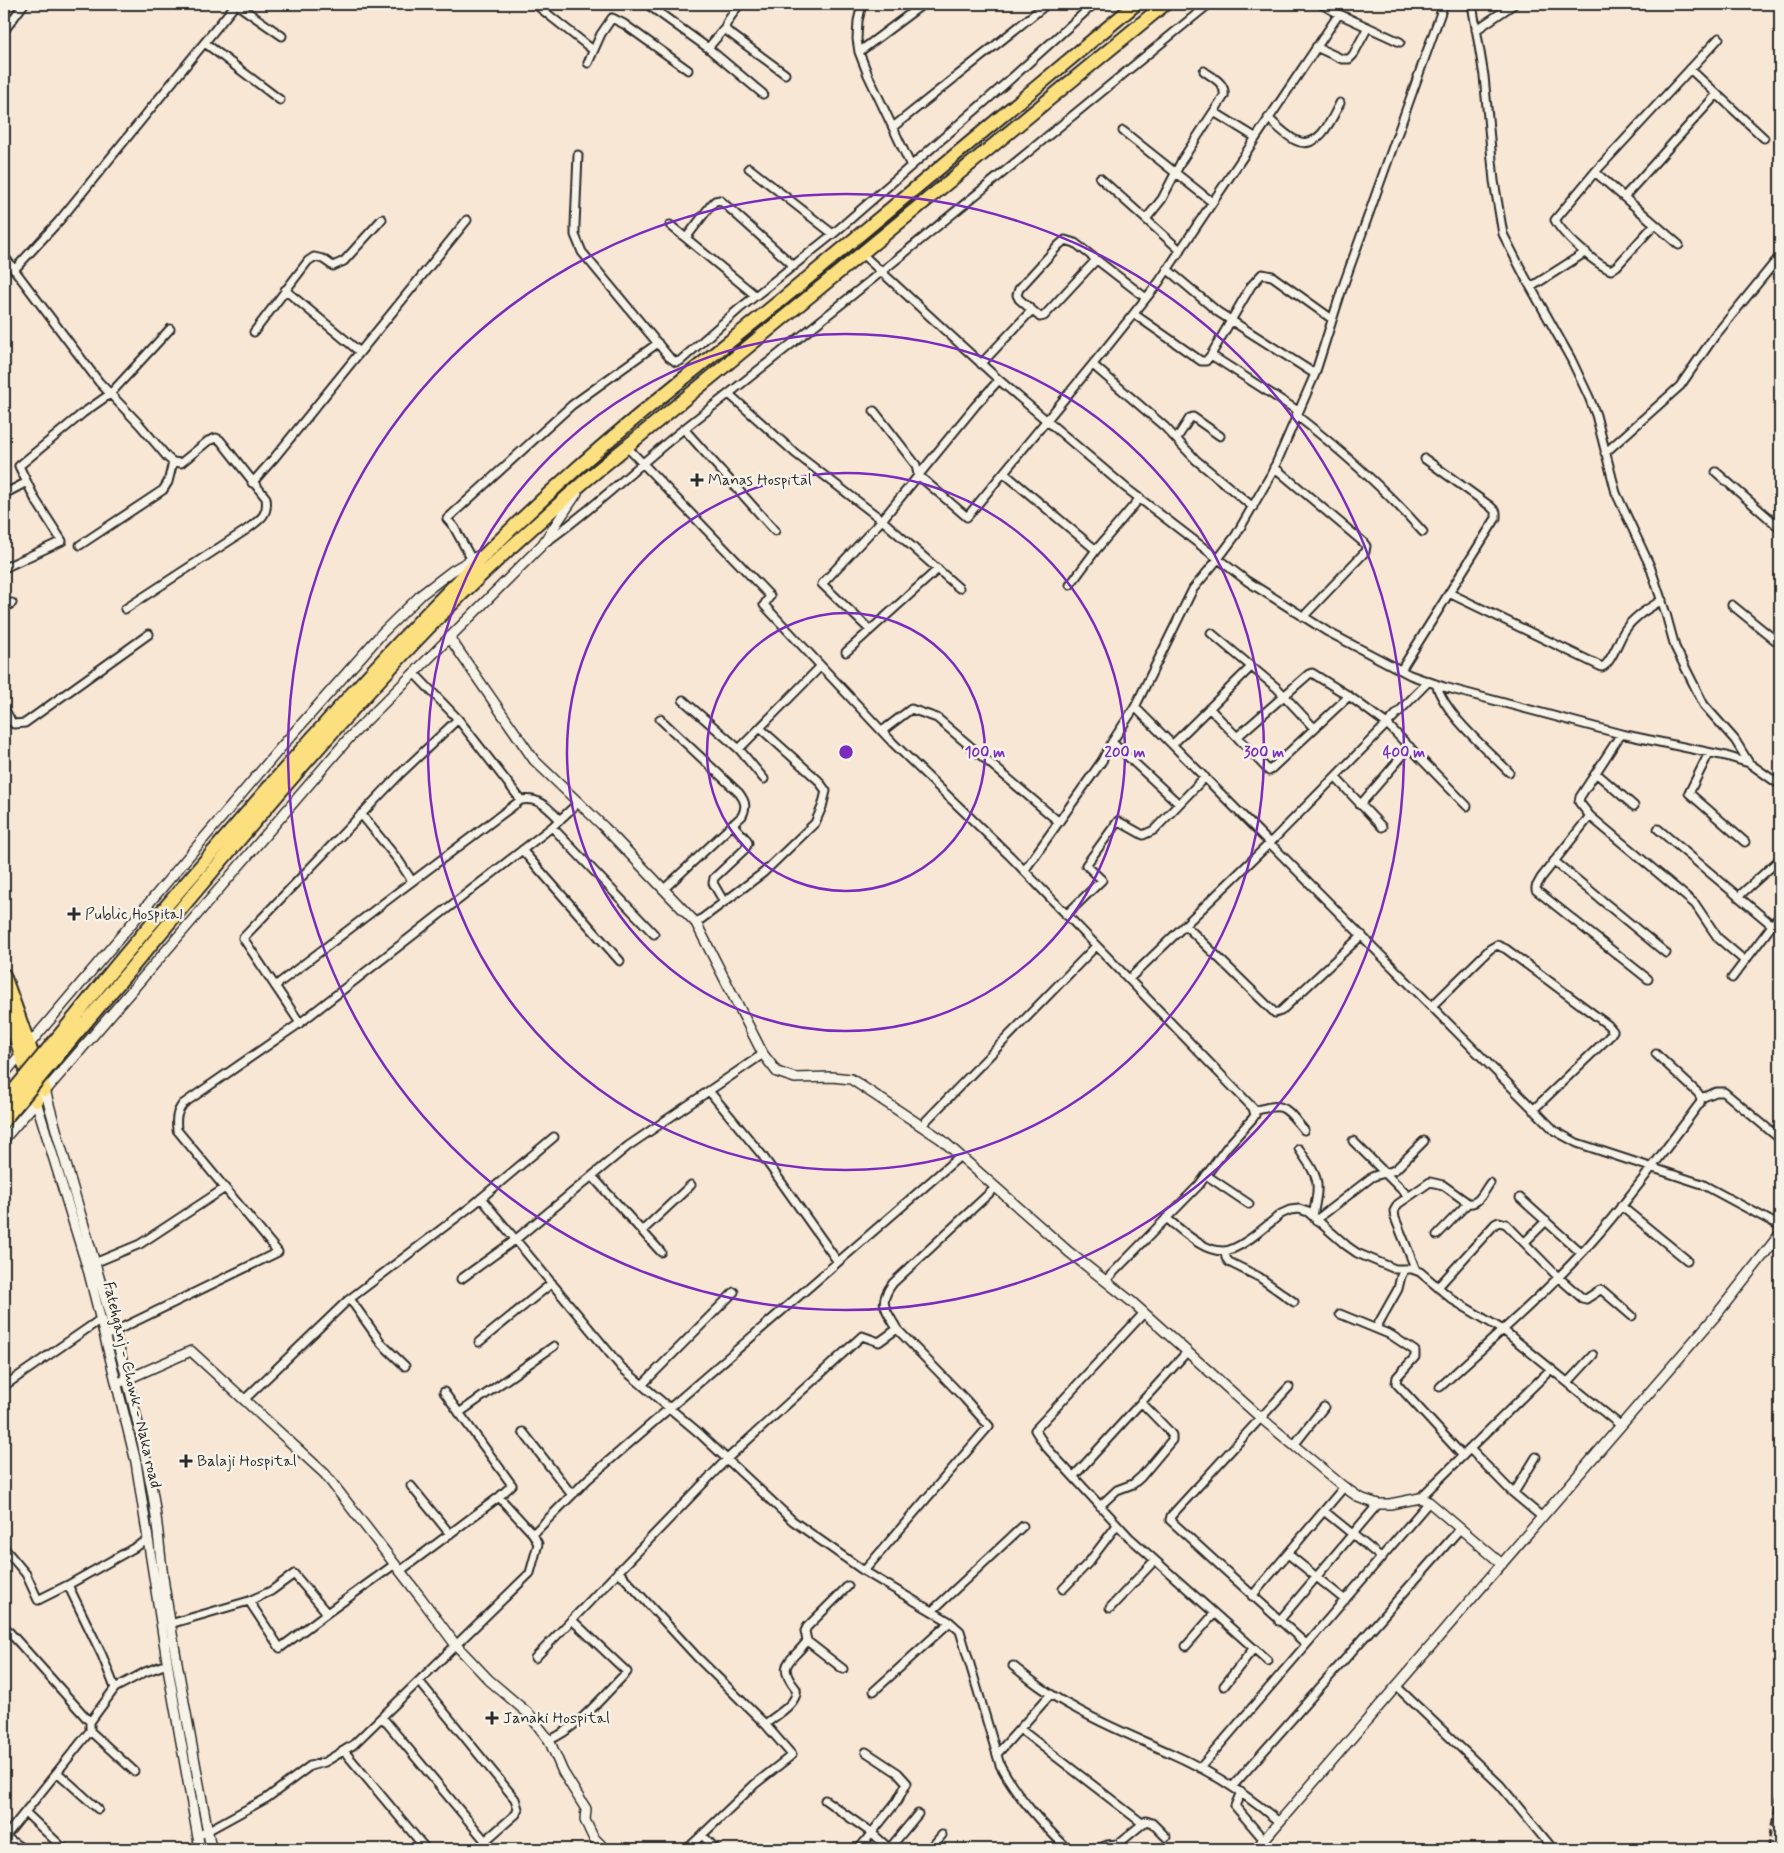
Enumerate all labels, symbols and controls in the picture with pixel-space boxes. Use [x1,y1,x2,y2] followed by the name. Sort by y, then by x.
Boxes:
[708,470,812,491] place label: Manas Hospital
[690,473,704,487] marker: Manas Hospital
[837,743,855,761] centre of rings
[965,743,1005,763] text: 100 m
[1105,743,1146,763] text: 200 m
[1244,743,1284,763] text: 300 m
[1383,743,1425,763] text: 400 m
[85,904,182,925] place label: Public Hospital
[67,907,81,921] marker: Public Hospital
[98,1280,166,1490] street label: Fatehganj - Chowk - Naka road
[197,1451,297,1472] place label: Balaji Hospital
[179,1454,193,1468] marker: Balaji Hospital
[503,1708,610,1729] place label: Janaki Hospital
[485,1711,499,1725] marker: Janaki Hospital

